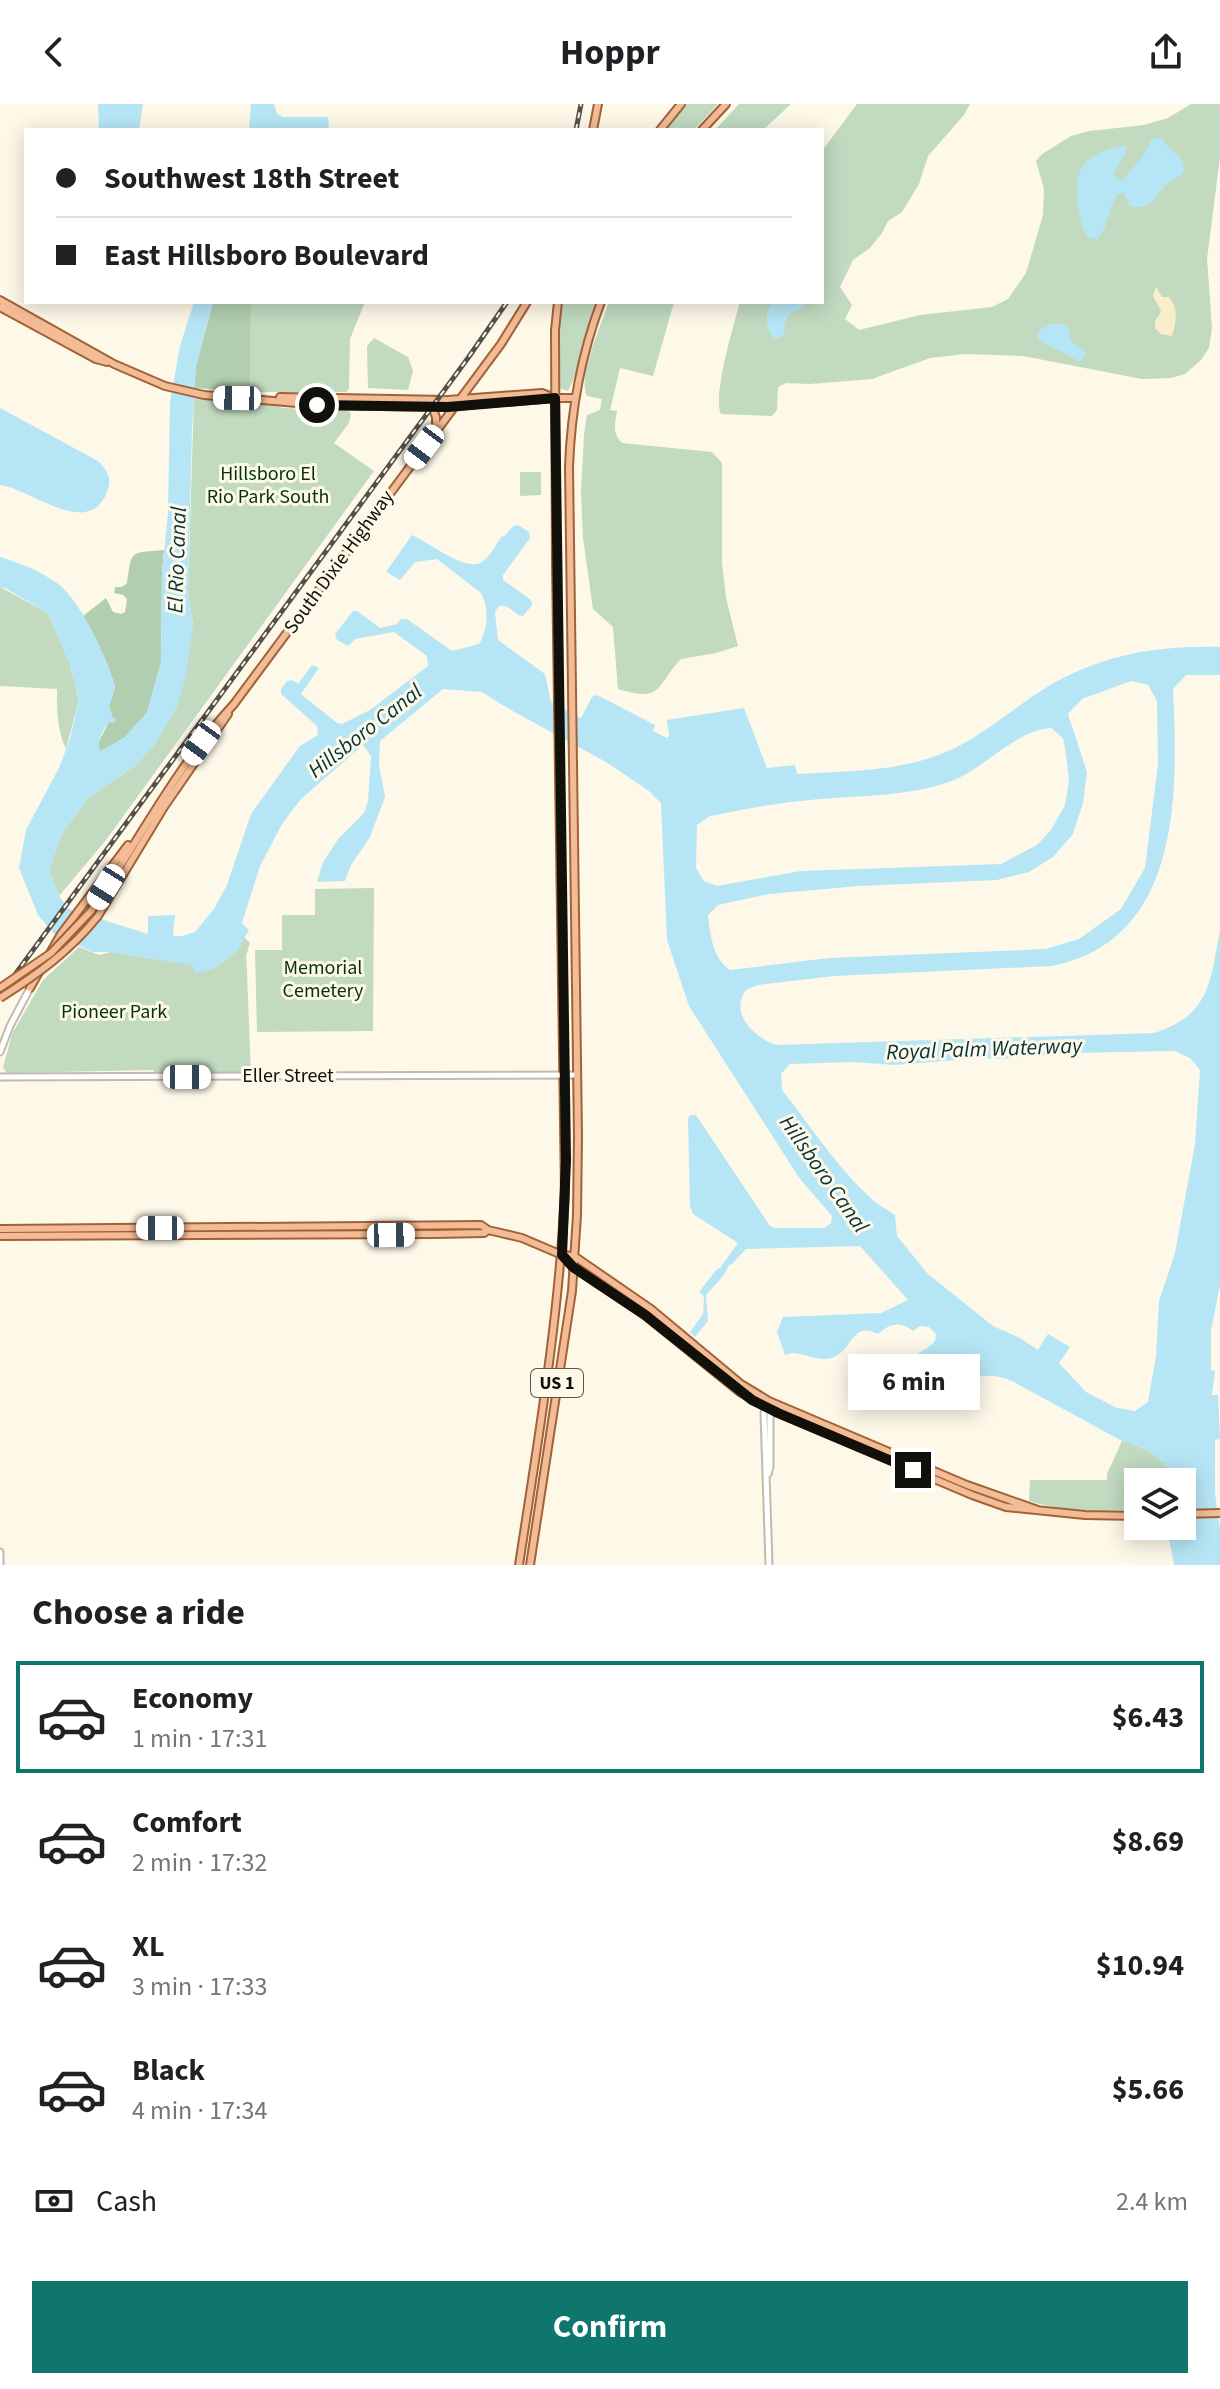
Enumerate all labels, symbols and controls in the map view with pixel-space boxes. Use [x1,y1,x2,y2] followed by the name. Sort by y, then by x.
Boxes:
[560,27,660,78] text: Hoppr
[32,30,76,74] icon: back
[1144,30,1188,74] icon: share
[104,157,399,200] text: Southwest 18th Street
[104,234,429,277] text: East Hillsboro Boulevard
[213,386,261,410] car
[299,387,335,423] route start
[400,421,448,473] car
[207,460,329,511] park label: Hillsboro El Rio Park South
[277,484,401,640] street label: South Dixie Highway
[159,506,195,614] water label: El Rio Canal
[301,676,429,786] water label: Hillsboro Canal
[177,717,225,769] car
[83,860,129,914] car
[283,954,364,1005] park label: Memorial Cemetery
[61,998,167,1026] park label: Pioneer Park
[886,1030,1084,1068] water label: Royal Palm Waterway
[242,1062,334,1090] street label: Eller Street
[163,1065,211,1089] car
[771,1109,877,1240] water label: Hillsboro Canal
[136,1216,184,1240] car
[367,1223,415,1247] car
[847,1354,979,1410] callout: 6 min
[882,1363,946,1400] text: 6 min
[531,1369,583,1397] road number: US 1
[895,1452,931,1488] route end
[1124,1468,1196,1540] map controls
[1124,1468,1196,1540] button: layers
[32,1587,245,1638] text: Choose a ride
[132,1677,253,1720] text: Economy
[36,1681,108,1753] icon: car
[1112,1696,1184,1739] text: $6.43
[132,1720,267,1757] text: 1 min · 17:31
[132,1801,242,1844] text: Comfort
[36,1805,108,1877] icon: car
[1112,1820,1184,1863] text: $8.69
[132,1844,267,1881] text: 2 min · 17:32
[132,1925,165,1968] text: XL
[36,1929,108,2001] icon: car
[1096,1944,1184,1987] text: $10.94
[132,1968,267,2005] text: 3 min · 17:33
[132,2049,205,2092] text: Black
[36,2053,108,2125] icon: car
[1112,2068,1184,2111] text: $5.66
[132,2092,267,2129] text: 4 min · 17:34
[32,2179,76,2223] icon: cash
[96,2180,157,2223] text: Cash
[1116,2183,1188,2220] text: 2.4 km
[32,2281,1188,2373] button: Confirm

